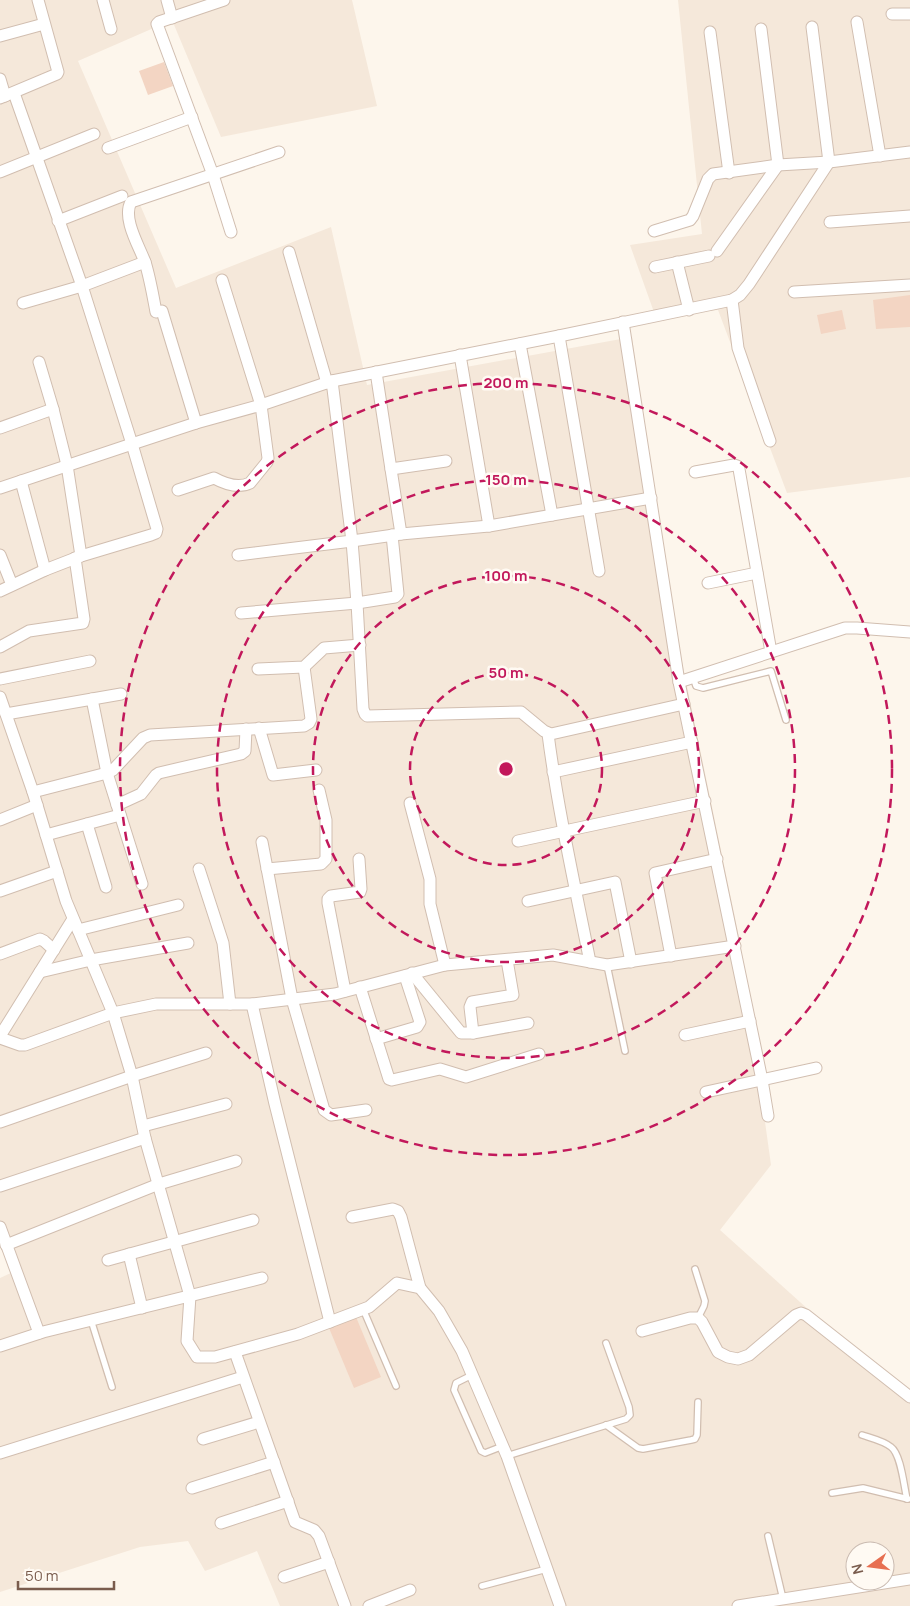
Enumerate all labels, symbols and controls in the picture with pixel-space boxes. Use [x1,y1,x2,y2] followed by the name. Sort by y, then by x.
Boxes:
[483,372,529,393] text: 200 m
[485,469,527,490] text: 150 m
[485,565,527,586] text: 100 m
[488,662,524,683] text: 50 m
[497,760,515,778] centre of rings
[845,1541,895,1591] north arrow
[18,1558,114,1590] scale bar
[846,1562,867,1576] text: N
[25,1565,59,1586] text: 50 m

